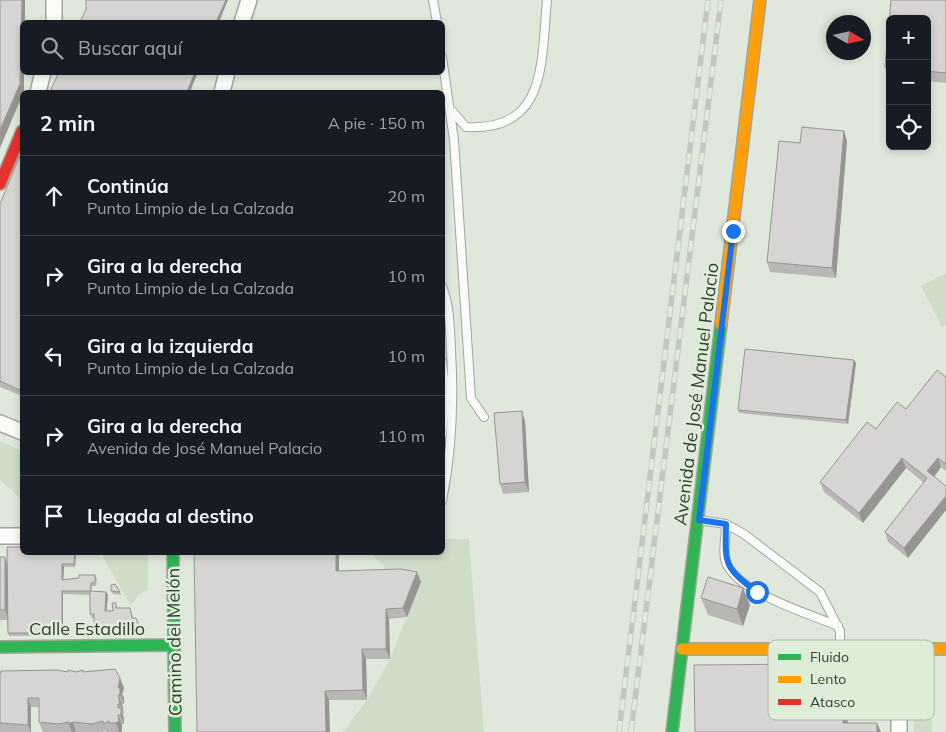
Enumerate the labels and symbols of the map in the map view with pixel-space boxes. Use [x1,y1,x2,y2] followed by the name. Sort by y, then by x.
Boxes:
[826,15,871,60] north arrow
[722,220,745,243] route end
[668,261,724,527] street label: Avenida de José Manuel Palacio
[161,568,187,716] street label: Camino del Melón
[746,581,769,604] route start
[29,617,145,640] street label: Calle Estadillo
[768,640,934,720] legend
[810,648,849,666] text: Fluido
[810,670,846,688] text: Lento
[810,693,855,711] text: Atasco

